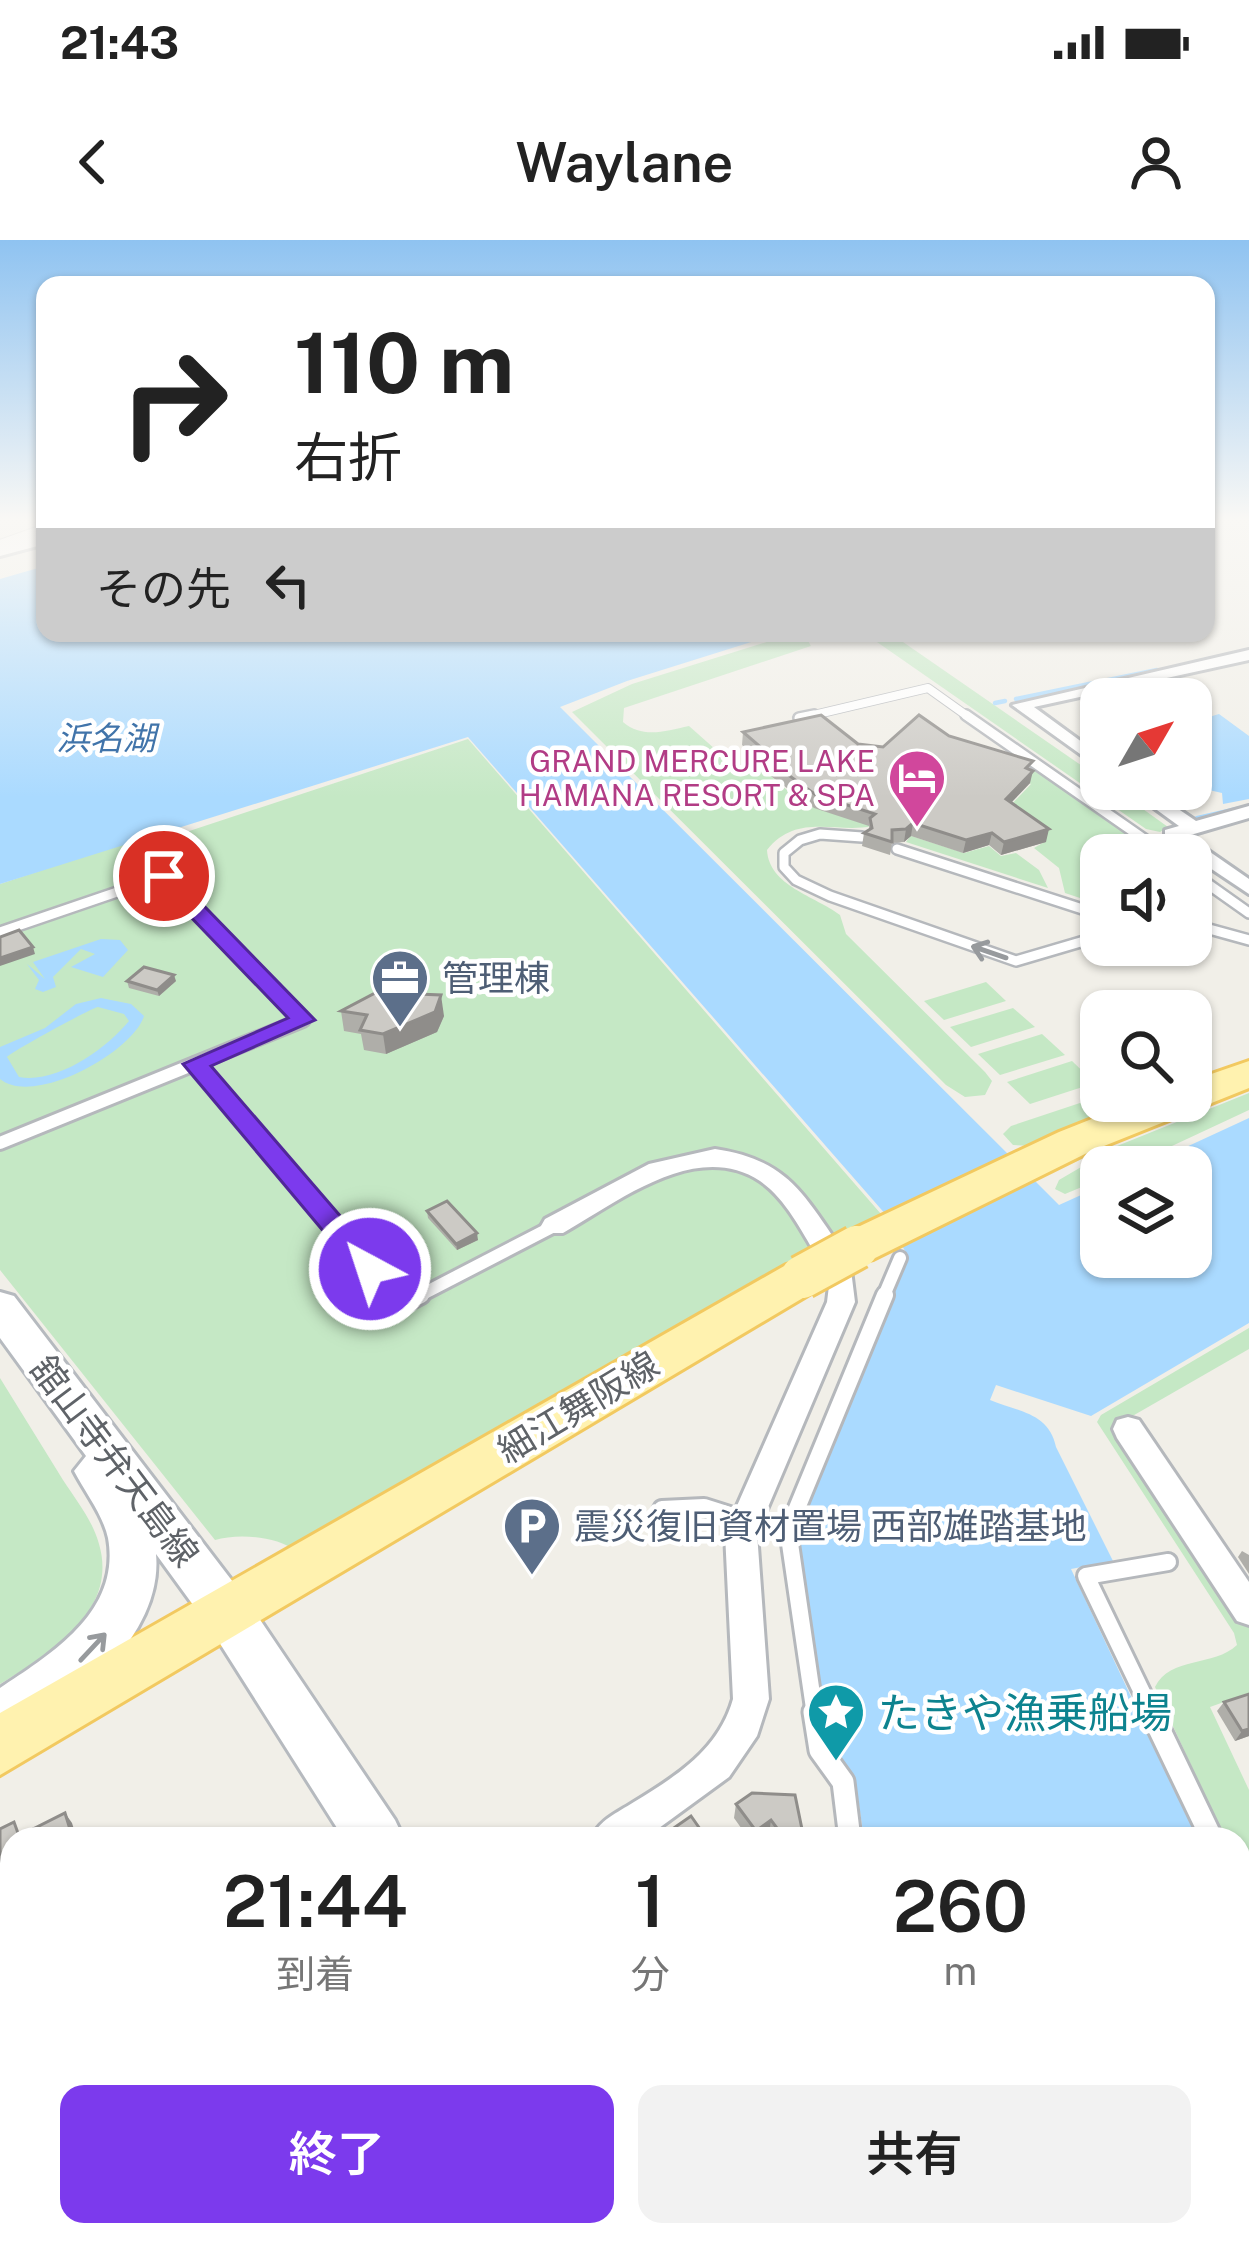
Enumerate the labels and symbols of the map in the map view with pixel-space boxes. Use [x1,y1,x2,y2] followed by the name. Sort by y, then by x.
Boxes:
[1080,678,1212,810] north arrow
[57,719,161,757] water label: 浜名湖
[519,743,875,813] place label: GRAND MERCURE LAKE HAMANA RESORT & SPA
[886,747,948,829] hotel icon: GRAND MERCURE LAKE HAMANA RESORT & SPA
[113,825,215,927] pin
[971,940,1008,961] one-way arrow
[369,947,431,1029] office icon: 管理棟
[442,957,550,999] place label: 管理棟
[307,1206,433,1332] position arrow
[490,1343,666,1471] street label: 細江舞阪線
[22,1348,208,1574] street label: 舘山寺弁天島線
[501,1495,563,1577] parking icon: 震災復旧資材置場 西部雄踏基地
[574,1505,1087,1547] place label: 震災復旧資材置場 西部雄踏基地
[78,1632,106,1662] one-way arrow
[805,1681,867,1763] place icon: たきや漁乗船場
[878,1688,1172,1737] place label: たきや漁乗船場

